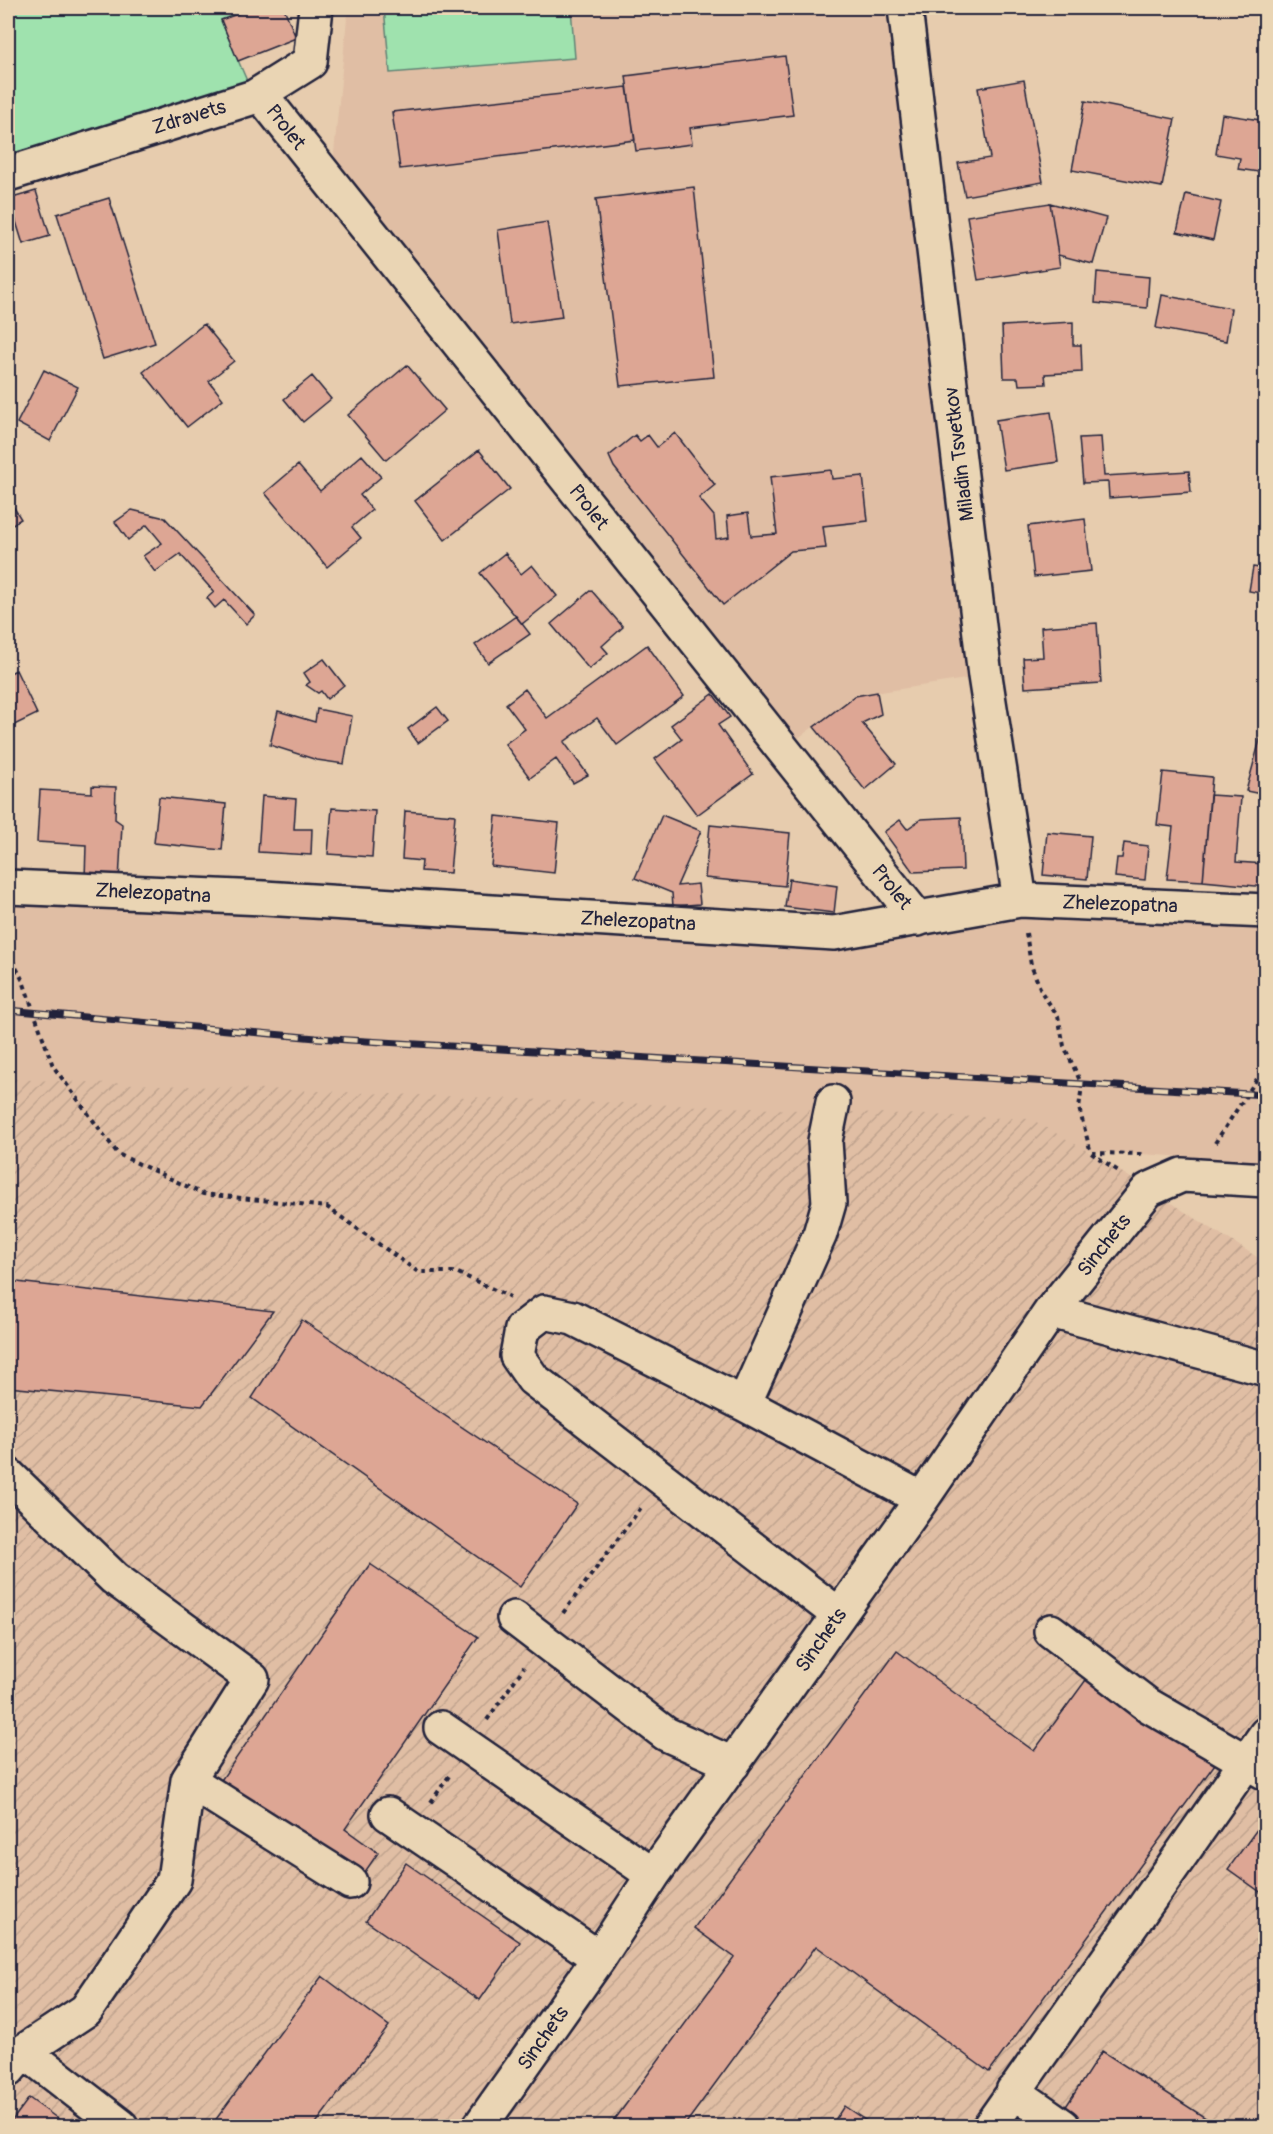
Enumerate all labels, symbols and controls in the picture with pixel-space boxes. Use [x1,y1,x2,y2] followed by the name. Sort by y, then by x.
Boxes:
[149,94,229,140] street label: Zdravets
[261,99,312,155] street label: Prolet
[938,386,980,522] street label: Miladin Tsvetkov
[564,479,615,535] street label: Prolet
[866,859,918,915] street label: Prolet
[95,877,211,909] street label: Zhelezopatna
[1062,889,1178,919] street label: Zhelezopatna
[580,905,696,937] street label: Zhelezopatna
[1072,1209,1136,1281] street label: Sinchets
[790,1603,852,1677] street label: Sinchets
[512,2001,574,2075] street label: Sinchets

